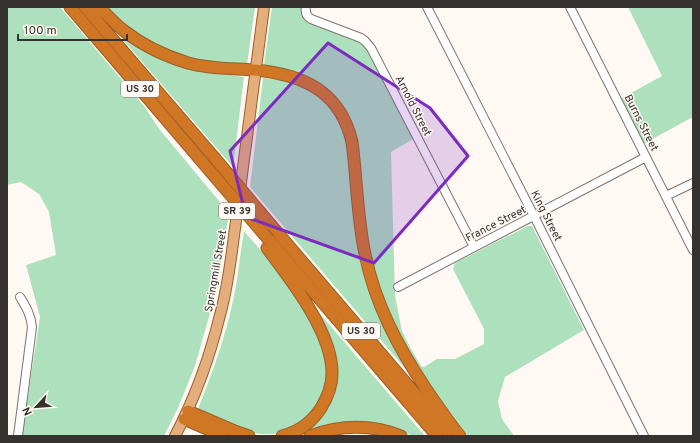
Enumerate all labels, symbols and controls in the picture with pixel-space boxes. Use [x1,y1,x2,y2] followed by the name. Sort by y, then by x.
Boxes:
[18,16,127,42] scale bar
[24,23,57,39] text: 100 m
[392,73,434,139] street label: Arnold Street
[121,81,159,97] road number: US 30
[621,92,661,154] street label: Burns Street
[527,188,565,244] street label: King Street
[219,203,255,219] road number: SR 39
[463,203,529,245] street label: France Street
[202,229,230,313] street label: Springmill Street
[342,323,380,339] road number: US 30
[16,387,56,427] north arrow
[20,404,36,418] text: N

